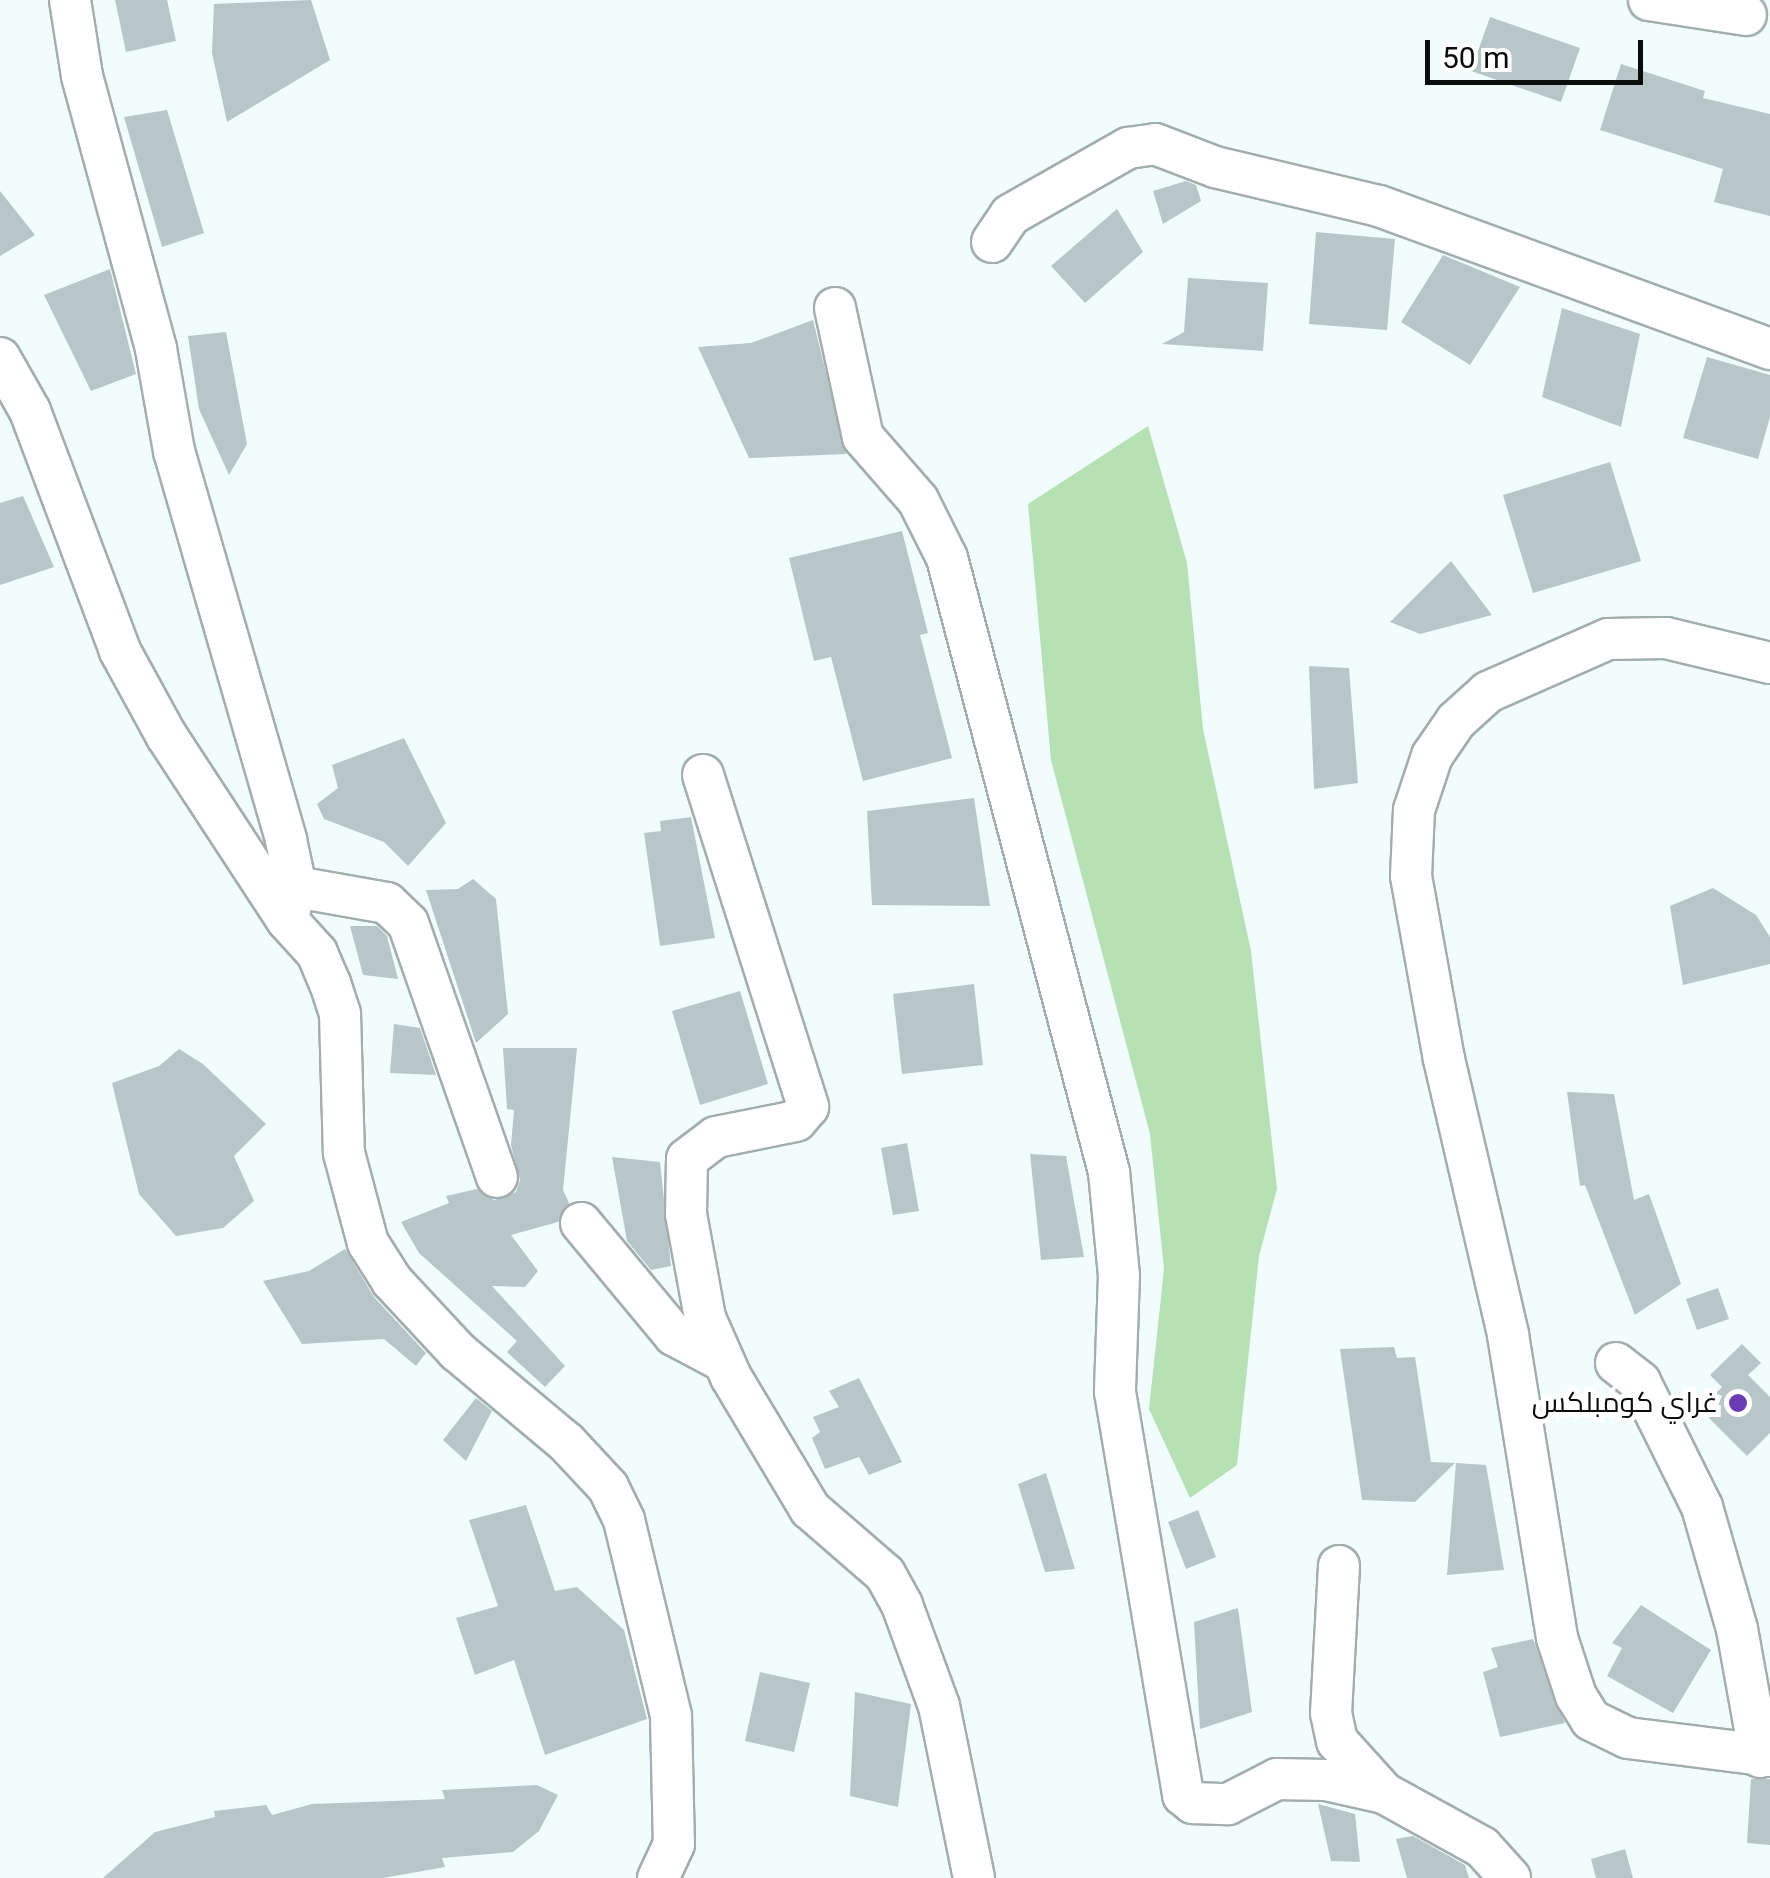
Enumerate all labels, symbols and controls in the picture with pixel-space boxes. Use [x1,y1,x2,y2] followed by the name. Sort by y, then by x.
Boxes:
[1430,20,1648,82] scale bar
[1442,40,1509,75] text: 50 m
[1532,1386,1718,1420] place label: غراي كومبلكس
[1727,1392,1749,1414] marker: غراي كومبلكس

